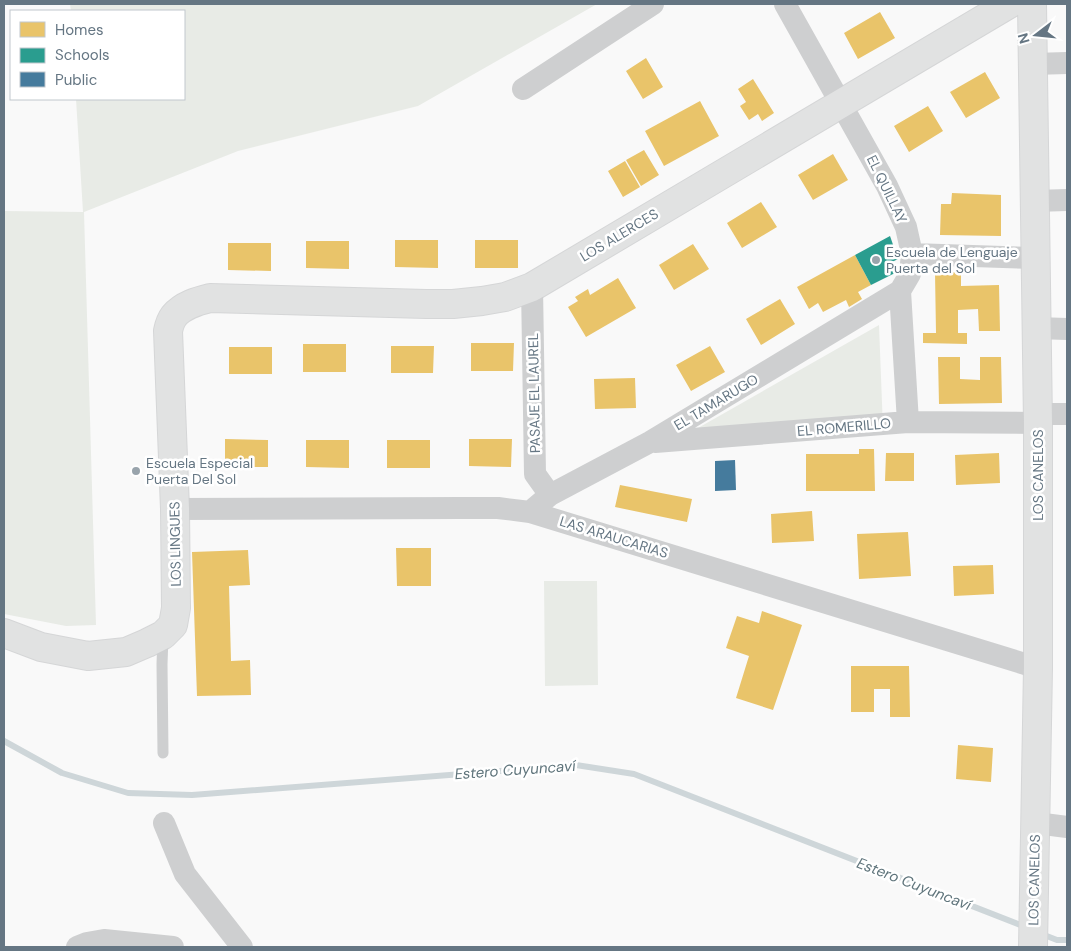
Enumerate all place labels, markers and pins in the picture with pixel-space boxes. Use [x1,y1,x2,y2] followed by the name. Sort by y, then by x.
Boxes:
[886,243,1018,277] place label: Escuela de Lenguaje Puerta del Sol
[870,254,882,266] marker: Escuela de Lenguaje Puerta del Sol
[146,454,253,488] place label: Escuela Especial Puerta Del Sol
[130,465,142,477] marker: Escuela Especial Puerta Del Sol

